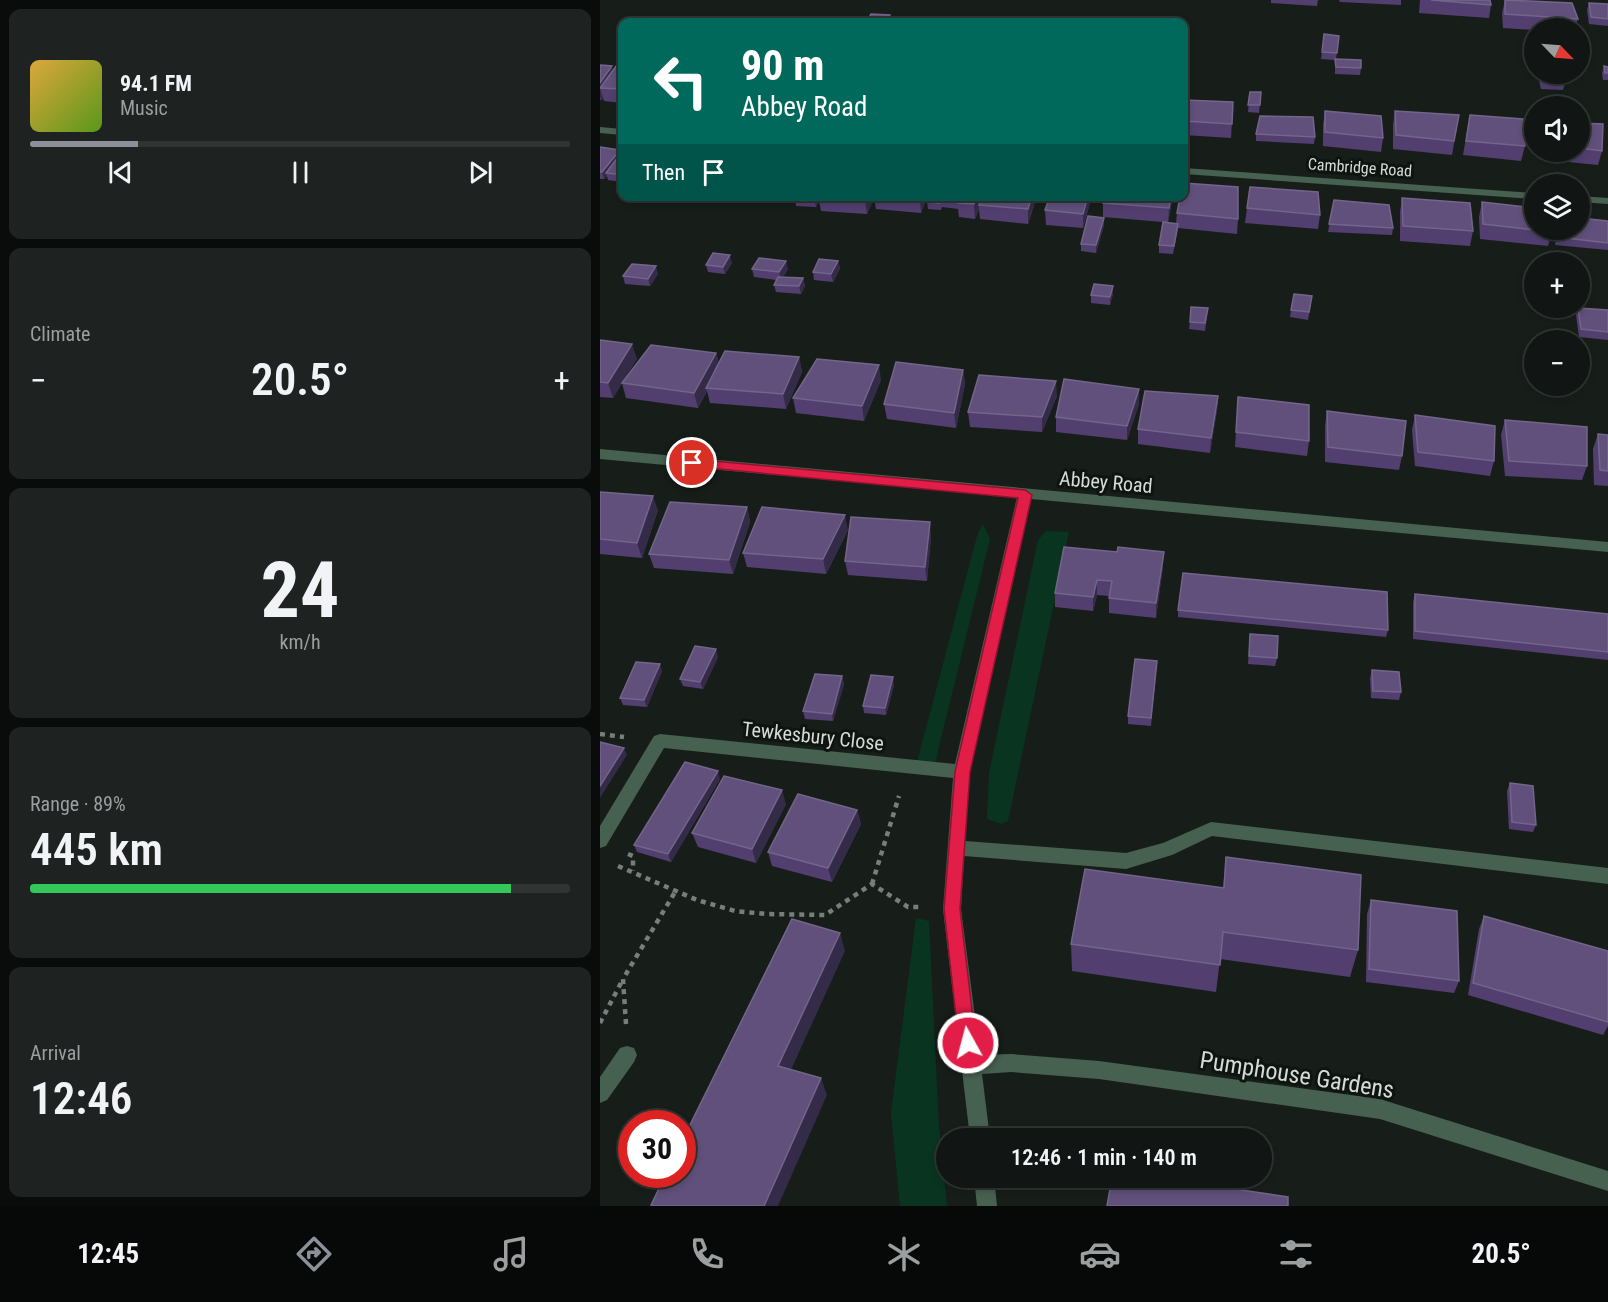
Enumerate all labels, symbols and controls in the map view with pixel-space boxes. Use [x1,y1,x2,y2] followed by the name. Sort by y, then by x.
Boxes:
[1524,18,1590,84] north arrow
[1524,18,1590,396] map controls
[741,41,824,90] text: 90 m
[642,42,720,120] icon: left
[120,71,192,96] text: 94.1 FM
[741,91,867,123] text: Abbey Road
[120,96,168,120] text: Music
[1524,96,1590,162] button: sound
[1307,154,1413,181] street label: Cambridge Road
[104,156,137,189] icon: previous
[284,156,317,189] icon: pause
[464,156,497,189] icon: next
[697,156,730,189] icon: arrive
[642,160,685,185] text: Then
[1524,174,1590,240] button: layers
[1524,252,1590,318] button: +
[30,322,90,346] text: Climate
[1524,330,1590,396] button: −
[251,353,349,406] text: 20.5°
[30,361,47,400] text: −
[554,361,570,400] text: +
[666,437,717,488] pin
[675,446,708,479] icon: arrive
[1058,466,1154,498] street label: Abbey Road
[261,545,339,636] text: 24
[279,630,321,654] text: km/h
[741,717,885,755] street label: Tewkesbury Close
[30,792,126,816] text: Range · 89%
[30,823,163,876] text: 445 km
[936,1011,1000,1075] position arrow
[30,1041,81,1065] text: Arrival
[1198,1046,1396,1104] street label: Pumphouse Gardens
[30,1072,132,1125] text: 12:46
[618,1110,696,1188] speed limit sign: 30
[1011,1145,1197,1170] text: 12:46 · 1 min · 140 m
[293,1233,335,1275] icon: directions
[490,1233,532,1275] icon: music
[686,1233,728,1275] icon: phone
[883,1233,925,1275] icon: climate
[1079,1233,1121,1275] icon: car
[1275,1233,1317,1275] icon: filters
[77,1238,139,1270] text: 12:45
[1472,1238,1531,1270] text: 20.5°

